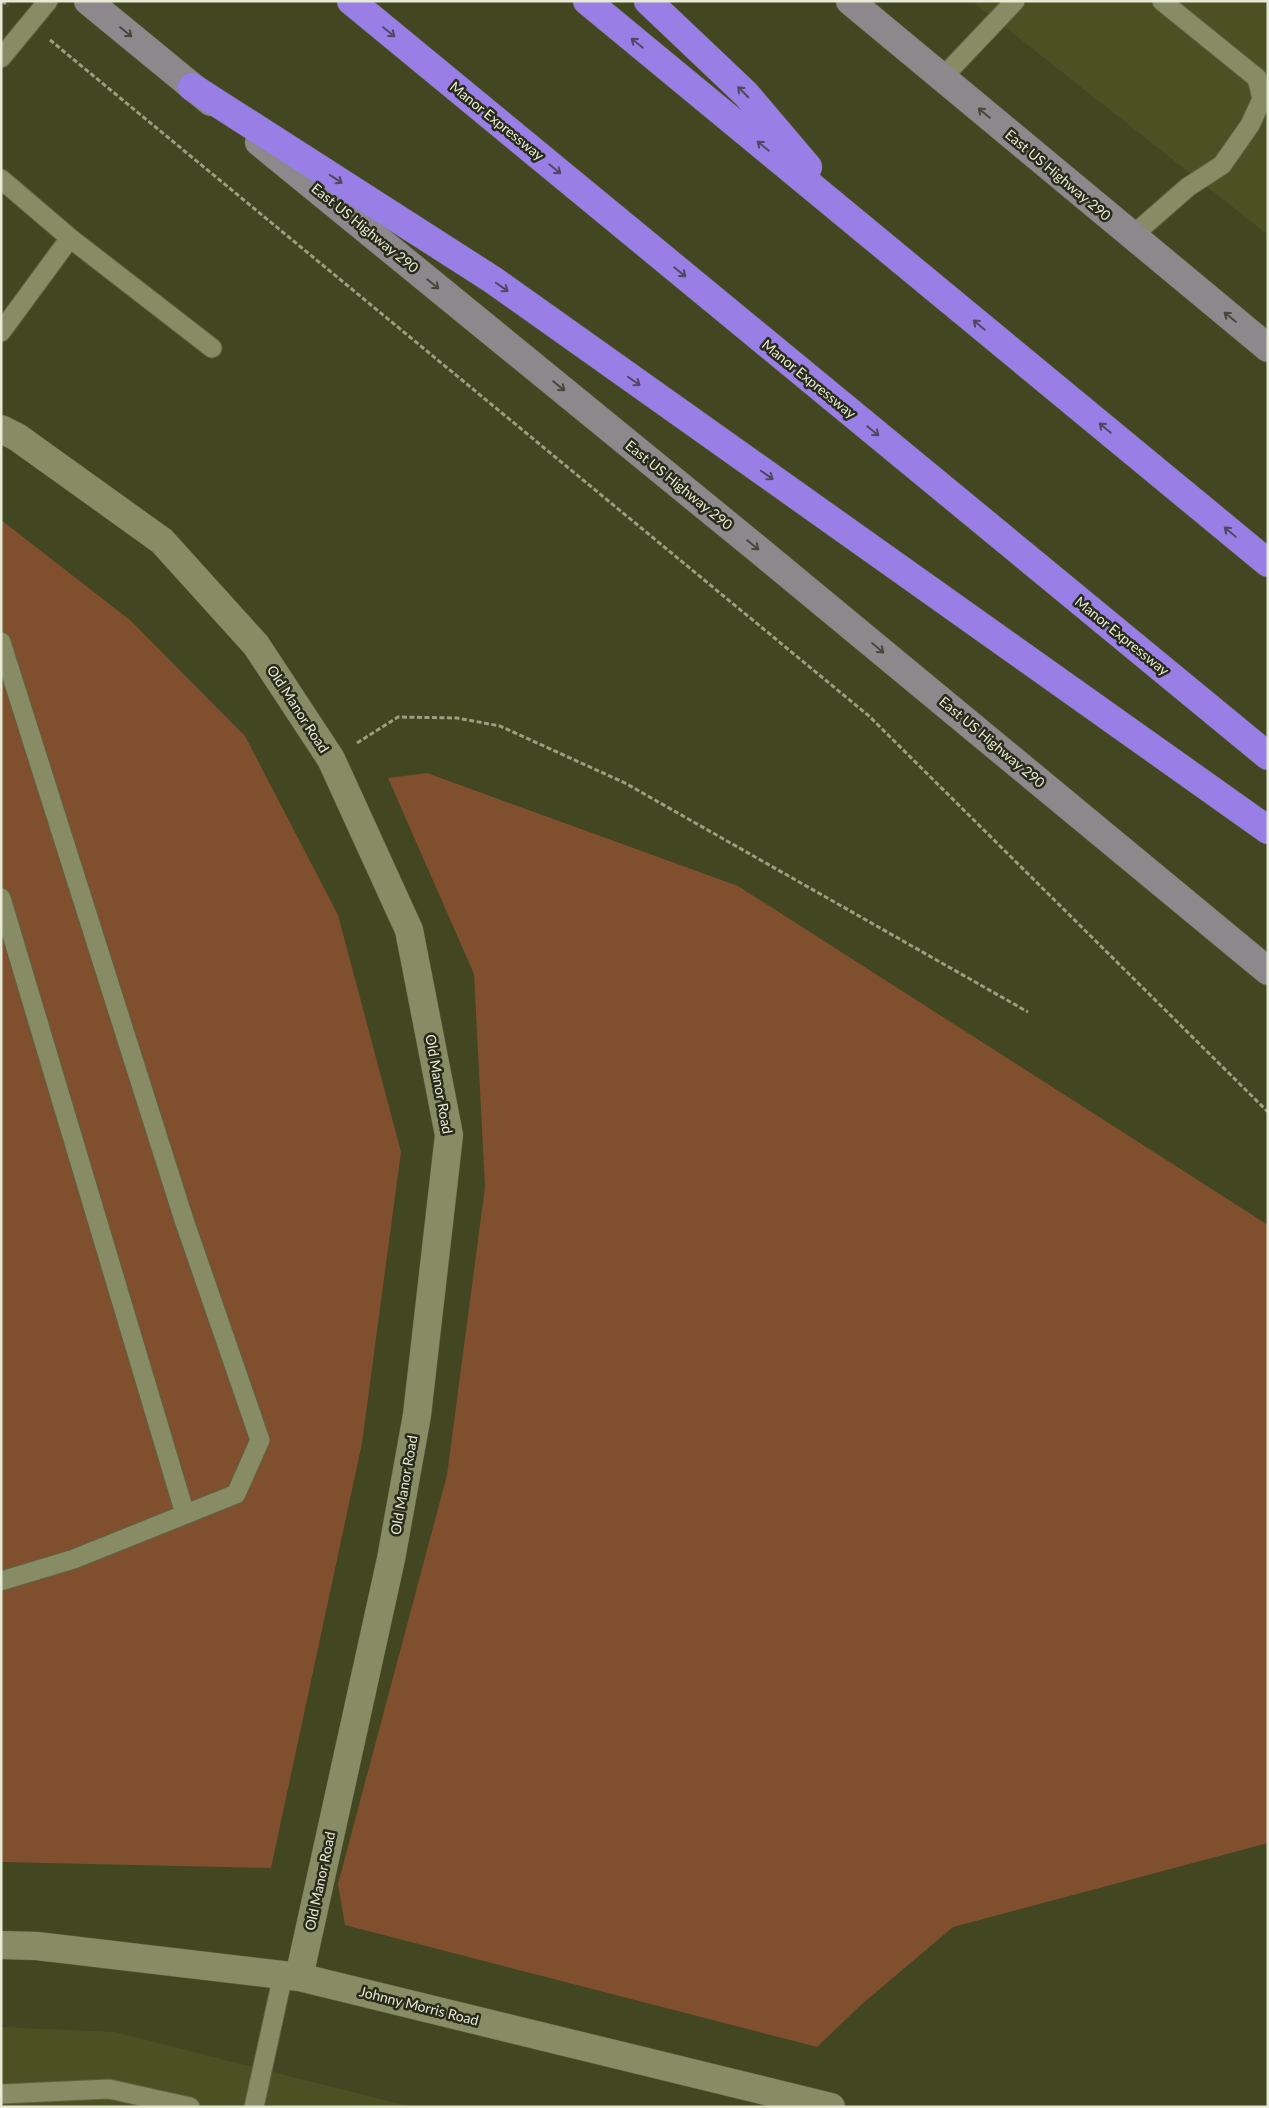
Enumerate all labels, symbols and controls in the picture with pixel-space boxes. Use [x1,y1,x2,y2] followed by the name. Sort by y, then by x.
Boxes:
[119,27,132,38] one-way arrow
[382,27,395,38] one-way arrow
[631,37,644,48] one-way arrow
[447,77,548,164] street label: Manor Expressway
[737,85,749,98] one-way arrow
[977,107,990,118] one-way arrow
[1002,125,1115,224] street label: East US Highway 290
[757,141,770,152] one-way arrow
[548,163,561,174] one-way arrow
[329,174,343,185] one-way arrow
[308,179,422,276] street label: East US Highway 290
[673,267,686,278] one-way arrow
[426,278,439,289] one-way arrow
[495,282,509,292] one-way arrow
[1224,312,1237,323] one-way arrow
[973,319,986,330] one-way arrow
[759,335,860,422] street label: Manor Expressway
[627,376,641,386] one-way arrow
[552,381,565,392] one-way arrow
[1099,423,1112,434] one-way arrow
[866,426,879,437] one-way arrow
[622,436,736,533] street label: East US Highway 290
[760,470,774,480] one-way arrow
[1224,526,1237,537] one-way arrow
[746,539,759,550] one-way arrow
[1072,592,1173,679] street label: Manor Expressway
[871,643,884,654] one-way arrow
[264,662,333,756] street label: Old Manor Road
[936,692,1049,791] street label: East US Highway 290
[422,1033,457,1135] street label: Old Manor Road
[386,1434,421,1536] street label: Old Manor Road
[301,1830,338,1932] street label: Old Manor Road
[358,1982,481,2029] street label: Johnny Morris Road

